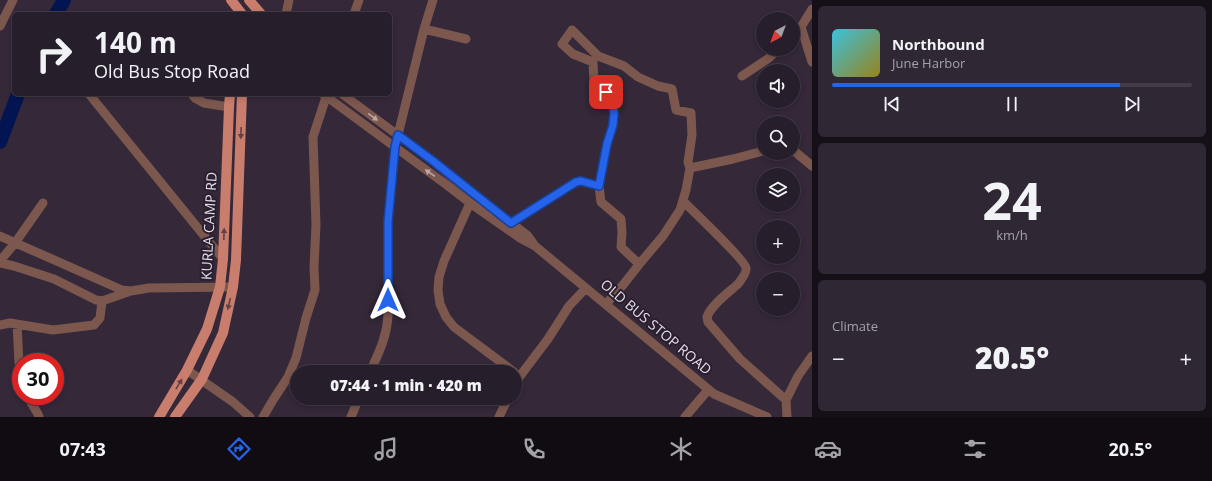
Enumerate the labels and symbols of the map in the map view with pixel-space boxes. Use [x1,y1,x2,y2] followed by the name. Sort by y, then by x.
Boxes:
[756,12,800,56] north arrow
[589,75,623,109] pin
[368,113,379,121] one-way arrow
[237,127,244,139] one-way arrow
[425,169,435,177] one-way arrow
[196,171,221,281] street label: KURLA CAMP RD
[220,228,227,240] one-way arrow
[597,275,716,379] street label: OLD BUS STOP ROAD
[367,279,409,321] position arrow
[226,298,232,310] one-way arrow
[12,353,64,405] speed limit sign: 30
[176,378,183,390] one-way arrow

